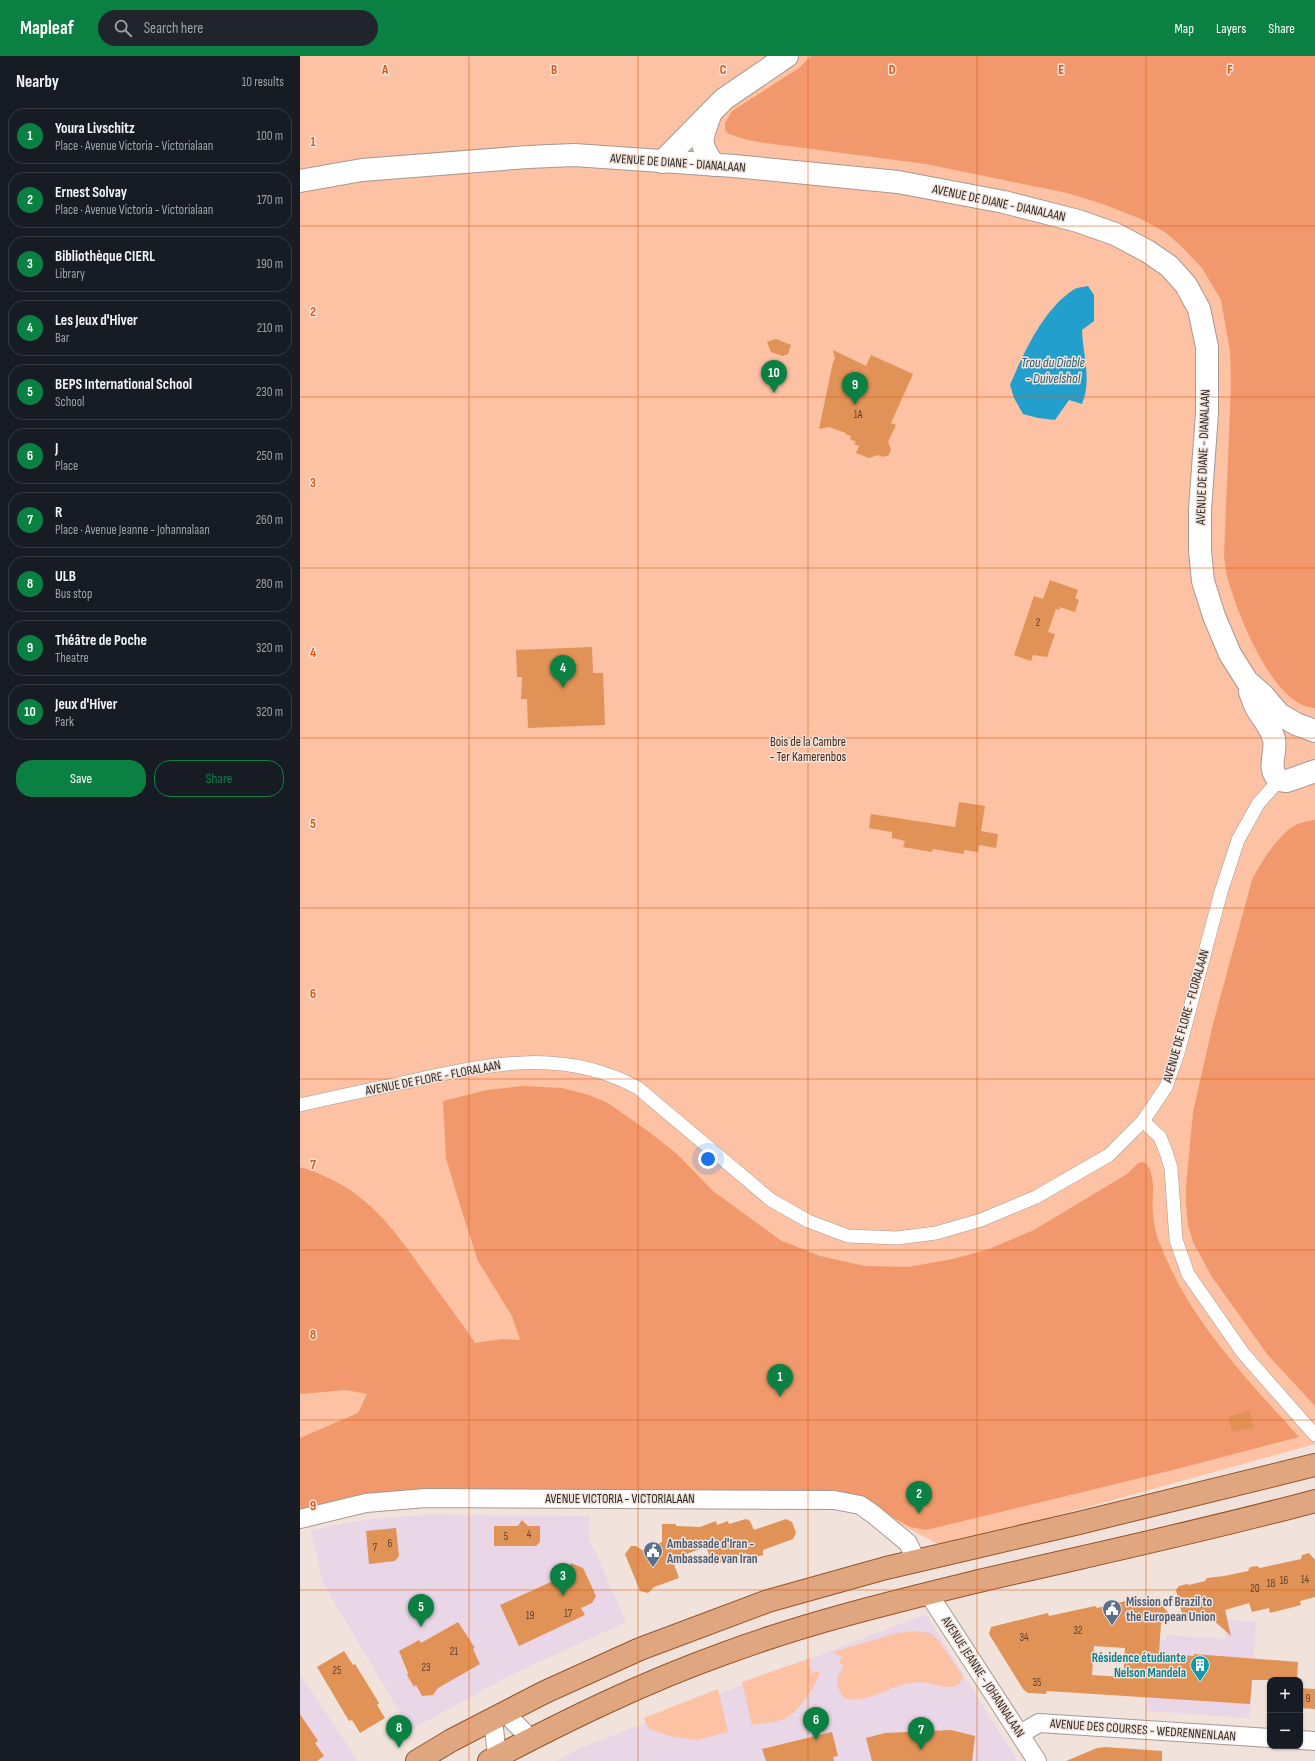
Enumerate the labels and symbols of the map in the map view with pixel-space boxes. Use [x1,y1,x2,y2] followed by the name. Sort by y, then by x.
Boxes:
[381,62,389,78] text: A
[551,62,557,78] text: B
[720,62,727,78] text: C
[889,62,896,78] text: D
[1058,62,1064,78] text: E
[1227,62,1233,78] text: F
[310,134,316,150] text: 1
[609,150,746,176] street label: AVENUE DE DIANE - DIANALAAN
[930,181,1067,225] street label: AVENUE DE DIANE - DIANALAAN
[310,304,316,320] text: 2
[1021,354,1086,387] water label: Trou du Diable - Duivelshol
[761,360,787,393] pin: 10
[842,372,868,405] pin: 9
[1193,389,1213,526] street label: AVENUE DE DIANE - DIANALAAN
[854,408,863,421] house number: 1A
[310,475,316,491] text: 3
[1036,616,1041,629] house number: 2
[310,645,316,661] text: 4
[550,655,576,688] pin: 4
[770,734,847,765] park label: Bois de la Cambre - Ter Kamerenbos
[310,816,316,832] text: 5
[1159,948,1213,1085] street label: AVENUE DE FLORE - FLORALAAN
[310,986,316,1002] text: 6
[363,1057,502,1099] street label: AVENUE DE FLORE - FLORALAAN
[698,1149,718,1169] your location
[310,1157,316,1173] text: 7
[310,1327,316,1343] text: 8
[767,1364,793,1397] pin: 1
[906,1481,932,1514] pin: 2
[544,1491,695,1507] street label: AVENUE VICTORIA - VICTORIALAAN
[310,1498,316,1514] text: 9
[527,1528,532,1541] house number: 4
[504,1530,508,1543] house number: 5
[666,1536,758,1567] place label: Ambassade d'Iran - Ambassade van Iran
[388,1537,393,1550] house number: 6
[642,1540,664,1568] public building icon: Ambassade d'Iran - Ambassade van Iran
[373,1541,378,1554] house number: 7
[550,1563,576,1596] pin: 3
[1301,1573,1310,1586] house number: 14
[1280,1574,1289,1587] house number: 16
[1267,1577,1276,1590] house number: 18
[1250,1582,1260,1595] house number: 20
[408,1594,434,1627] pin: 5
[1126,1594,1216,1625] place label: Mission of Brazil to the European Union
[1101,1598,1123,1626] public building icon: Mission of Brazil to the European Union
[564,1607,573,1620] house number: 17
[526,1609,534,1622] house number: 19
[937,1613,1028,1740] street label: AVENUE JEANNE - JOHANNALAAN
[1073,1624,1083,1637] house number: 32
[1019,1631,1029,1644] house number: 34
[450,1645,458,1658] house number: 21
[1092,1650,1186,1681] place label: Résidence étudiante Nelson Mandela
[1189,1654,1211,1682] building icon: Résidence étudiante Nelson Mandela
[421,1661,431,1674] house number: 23
[333,1664,341,1677] house number: 25
[1032,1676,1042,1689] house number: 35
[1306,1692,1311,1705] house number: 9
[803,1707,829,1740] pin: 6
[386,1715,412,1748] pin: 8
[1048,1715,1237,1744] street label: AVENUE DES COURSES - WEDRENNENLAAN
[908,1717,934,1750] pin: 7

